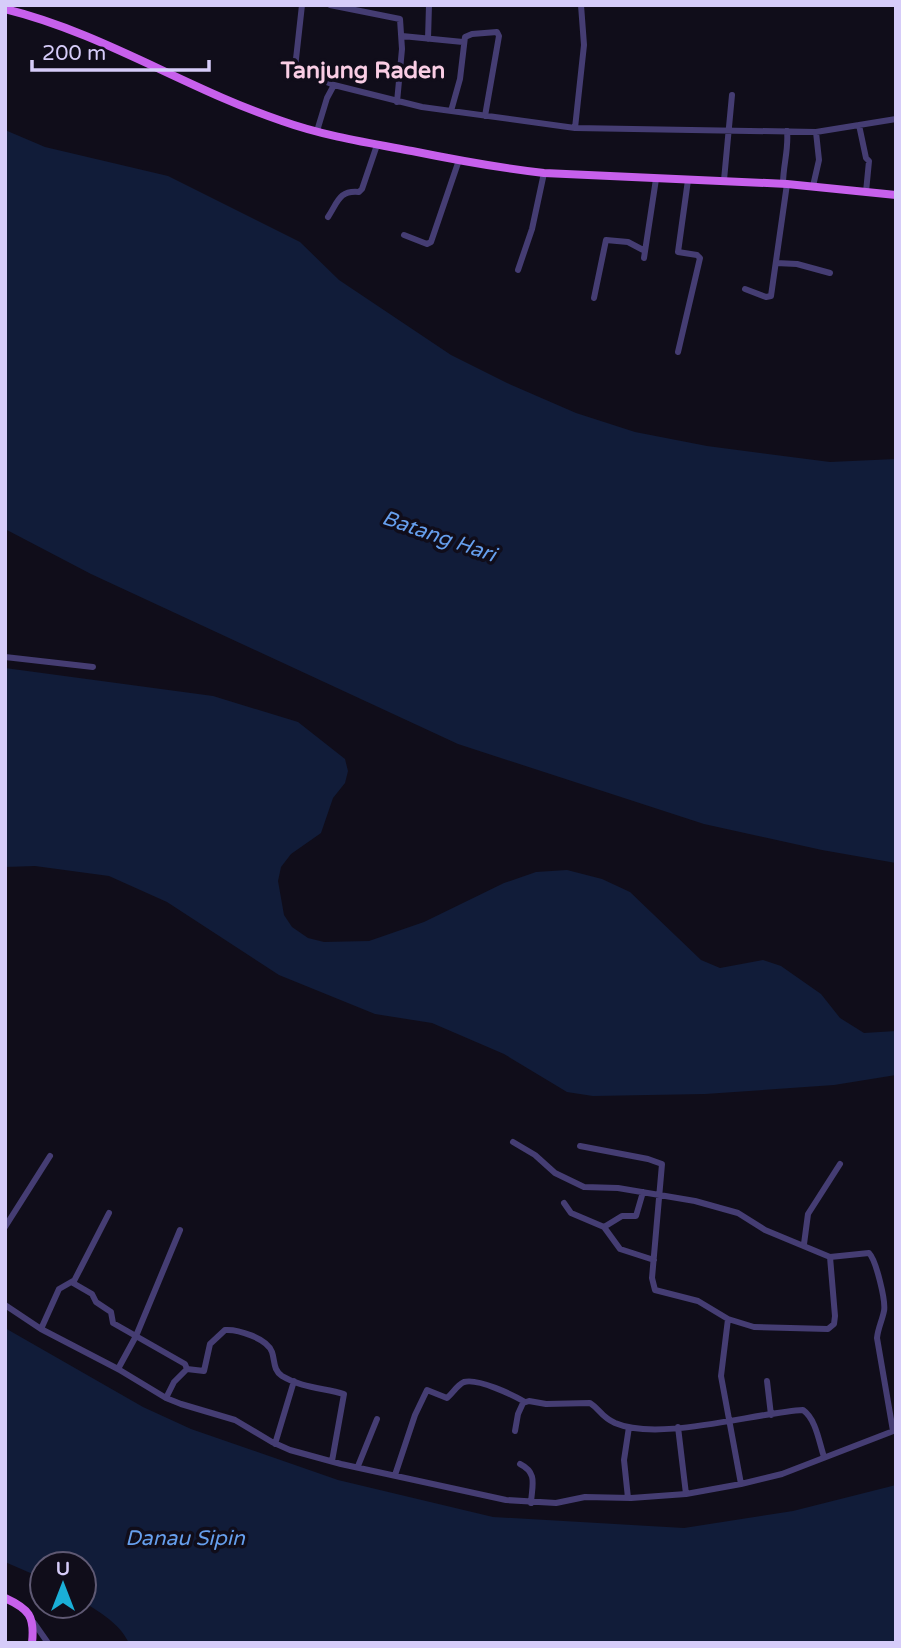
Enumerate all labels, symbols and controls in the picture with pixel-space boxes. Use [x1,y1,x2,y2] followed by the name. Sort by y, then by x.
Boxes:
[32,28,208,72] scale bar
[42,41,106,66] text: 200 m
[280,57,445,85] district label: Tanjung Raden
[379,505,501,568] water label: Batang Hari
[125,1526,246,1551] water label: Danau Sipin
[28,1550,98,1620] north arrow
[56,1558,70,1580] text: U

